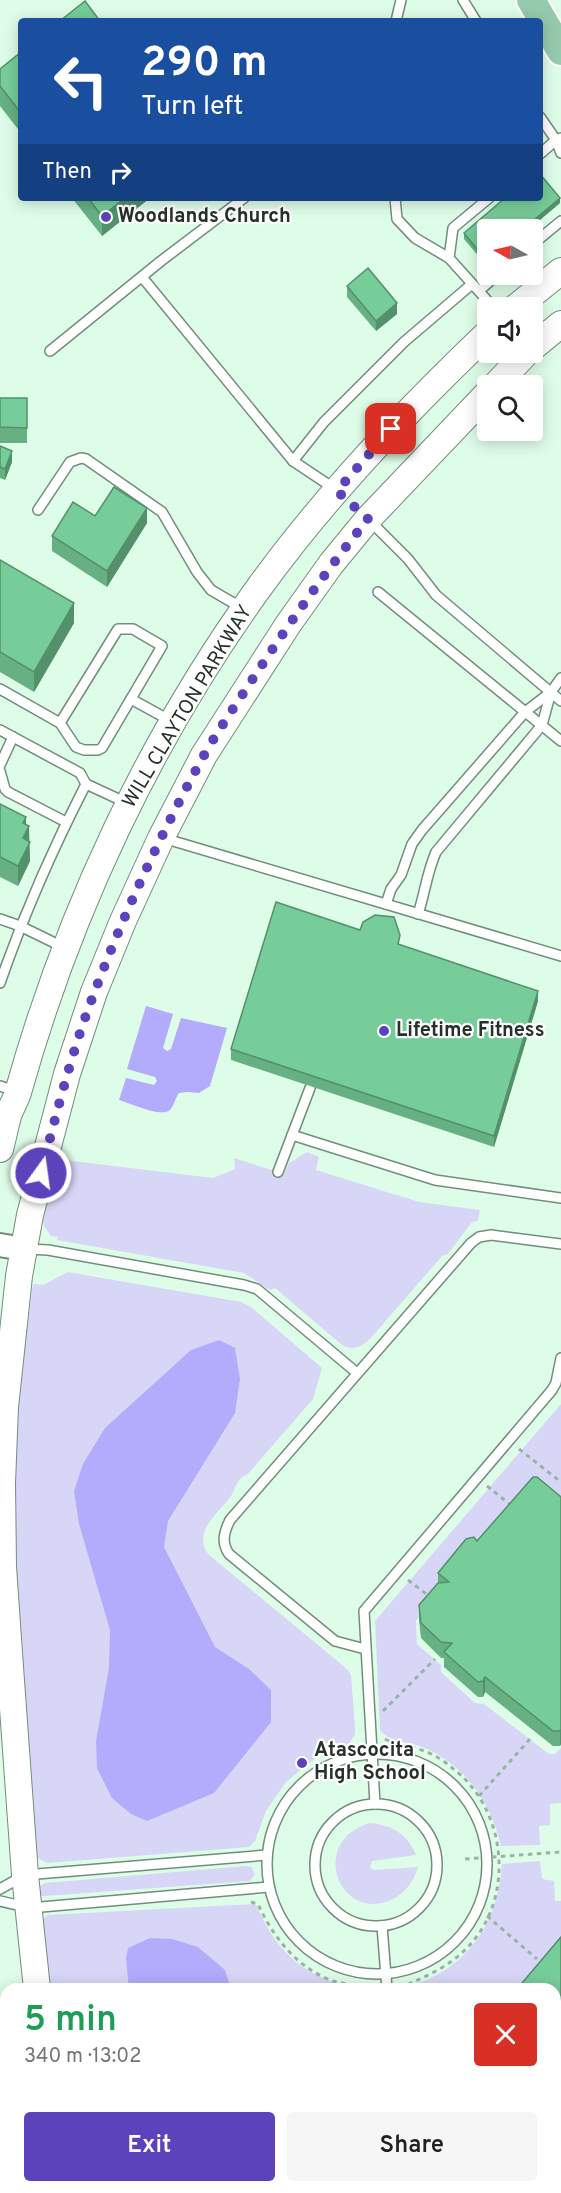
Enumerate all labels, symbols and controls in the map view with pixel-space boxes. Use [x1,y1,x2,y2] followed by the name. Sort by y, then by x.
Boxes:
[141,38,268,91] text: 290 m
[42,42,120,120] icon: left
[141,90,243,124] text: Turn left
[104,156,137,189] icon: right
[42,159,92,186] text: Then
[118,204,291,230] place label: Woodlands Church
[99,210,113,224] marker: Woodlands Church
[477,219,543,285] north arrow
[477,219,543,441] map controls
[477,297,543,363] button: sound
[477,375,543,441] button: search
[365,403,416,454] pin
[374,412,407,445] icon: arrive
[117,601,259,813] street label: WILL CLAYTON PARKWAY
[396,1018,545,1044] place label: Lifetime Fitness
[377,1024,391,1038] marker: Lifetime Fitness
[9,1141,73,1205] position arrow
[314,1738,426,1787] place label: Atascocita High School
[295,1756,309,1770] marker: Atascocita High School
[24,1998,117,2044] text: 5 min
[474,2003,537,2066] button: close
[24,2044,141,2070] text: 340 m · 13:02
[24,2112,275,2181] button: Exit
[287,2112,537,2181] button: Share

